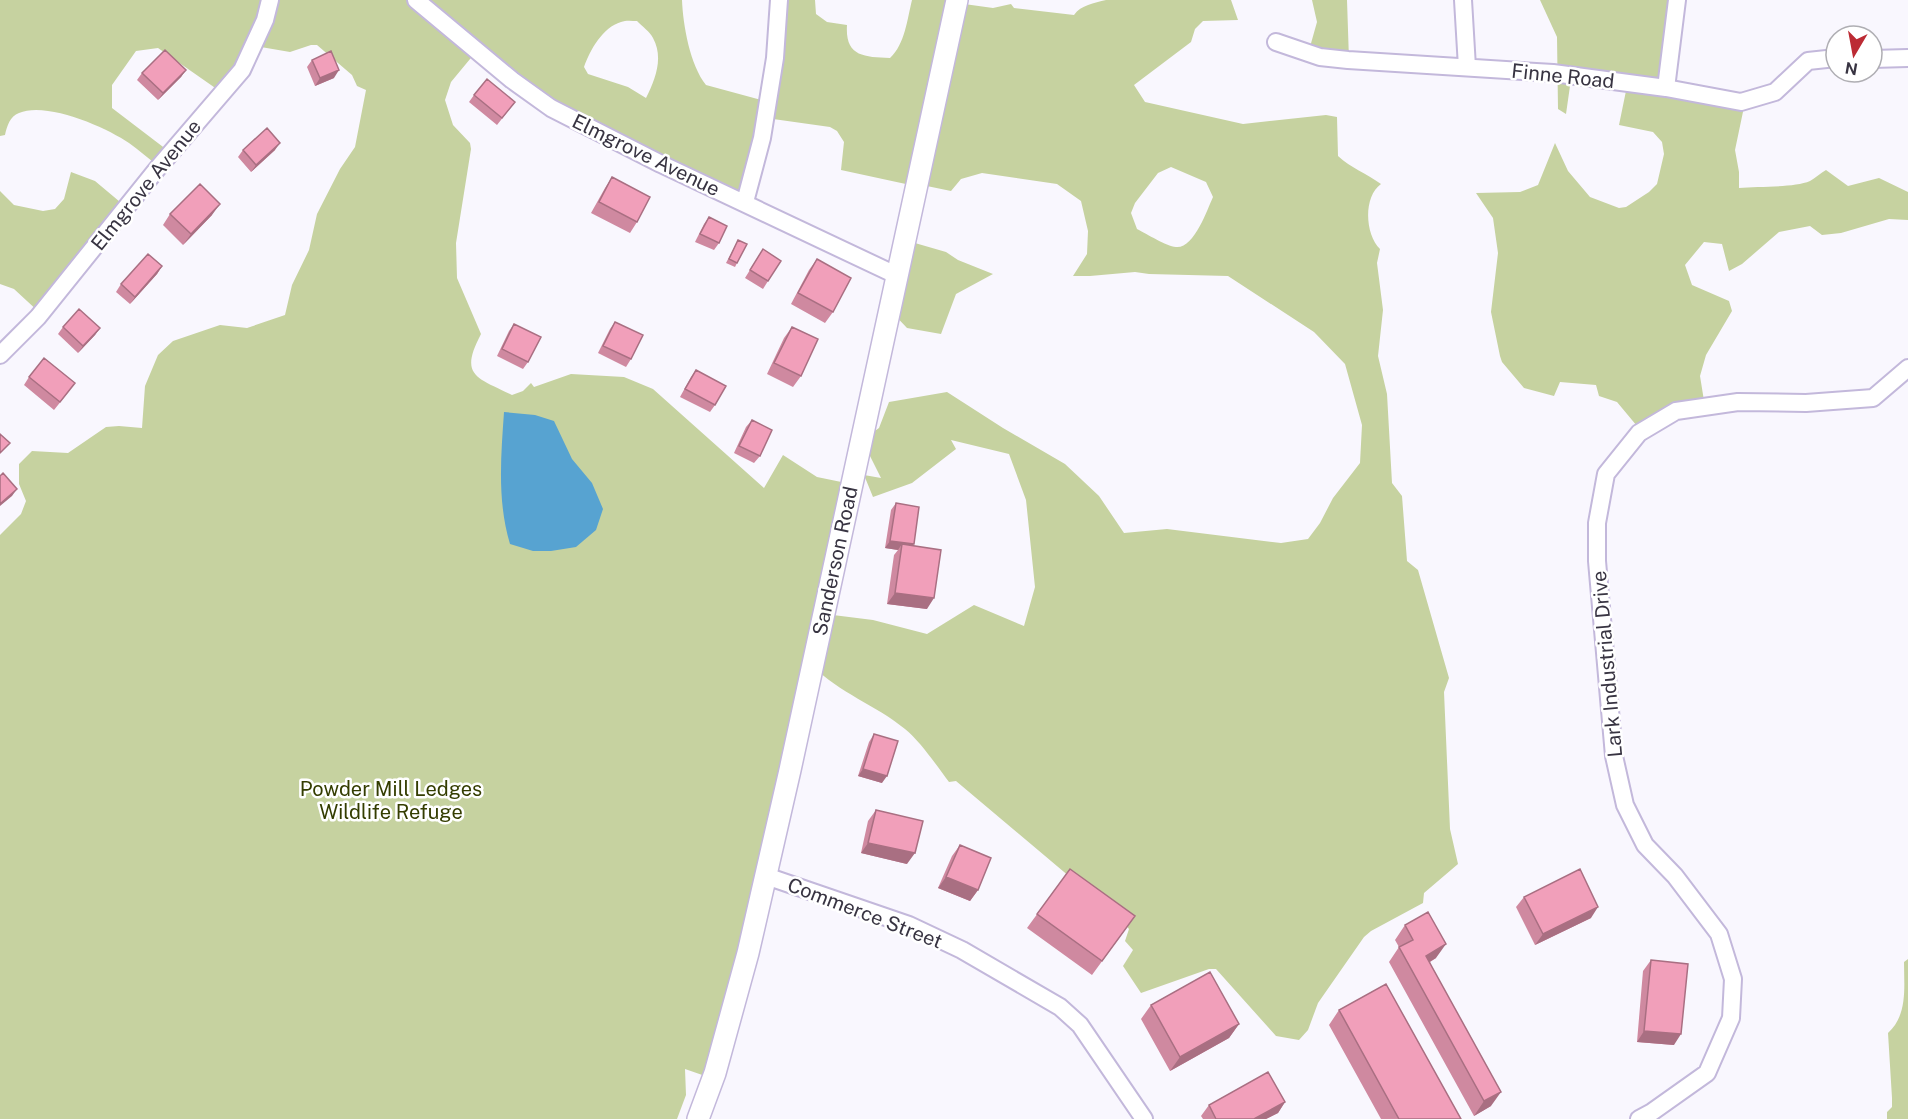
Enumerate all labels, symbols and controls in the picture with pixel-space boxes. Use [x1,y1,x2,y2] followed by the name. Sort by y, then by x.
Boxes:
[1824,24,1884,84] north arrow
[1844,58,1859,79] text: N
[1510,59,1616,93] street label: Finne Road
[568,109,724,201] street label: Elmgrove Avenue
[86,115,206,255] street label: Elmgrove Avenue
[807,484,863,638] street label: Sanderson Road
[1587,570,1627,758] street label: Lark Industrial Drive
[300,777,482,824] park label: Powder Mill Ledges Wildlife Refuge
[784,872,946,954] street label: Commerce Street

